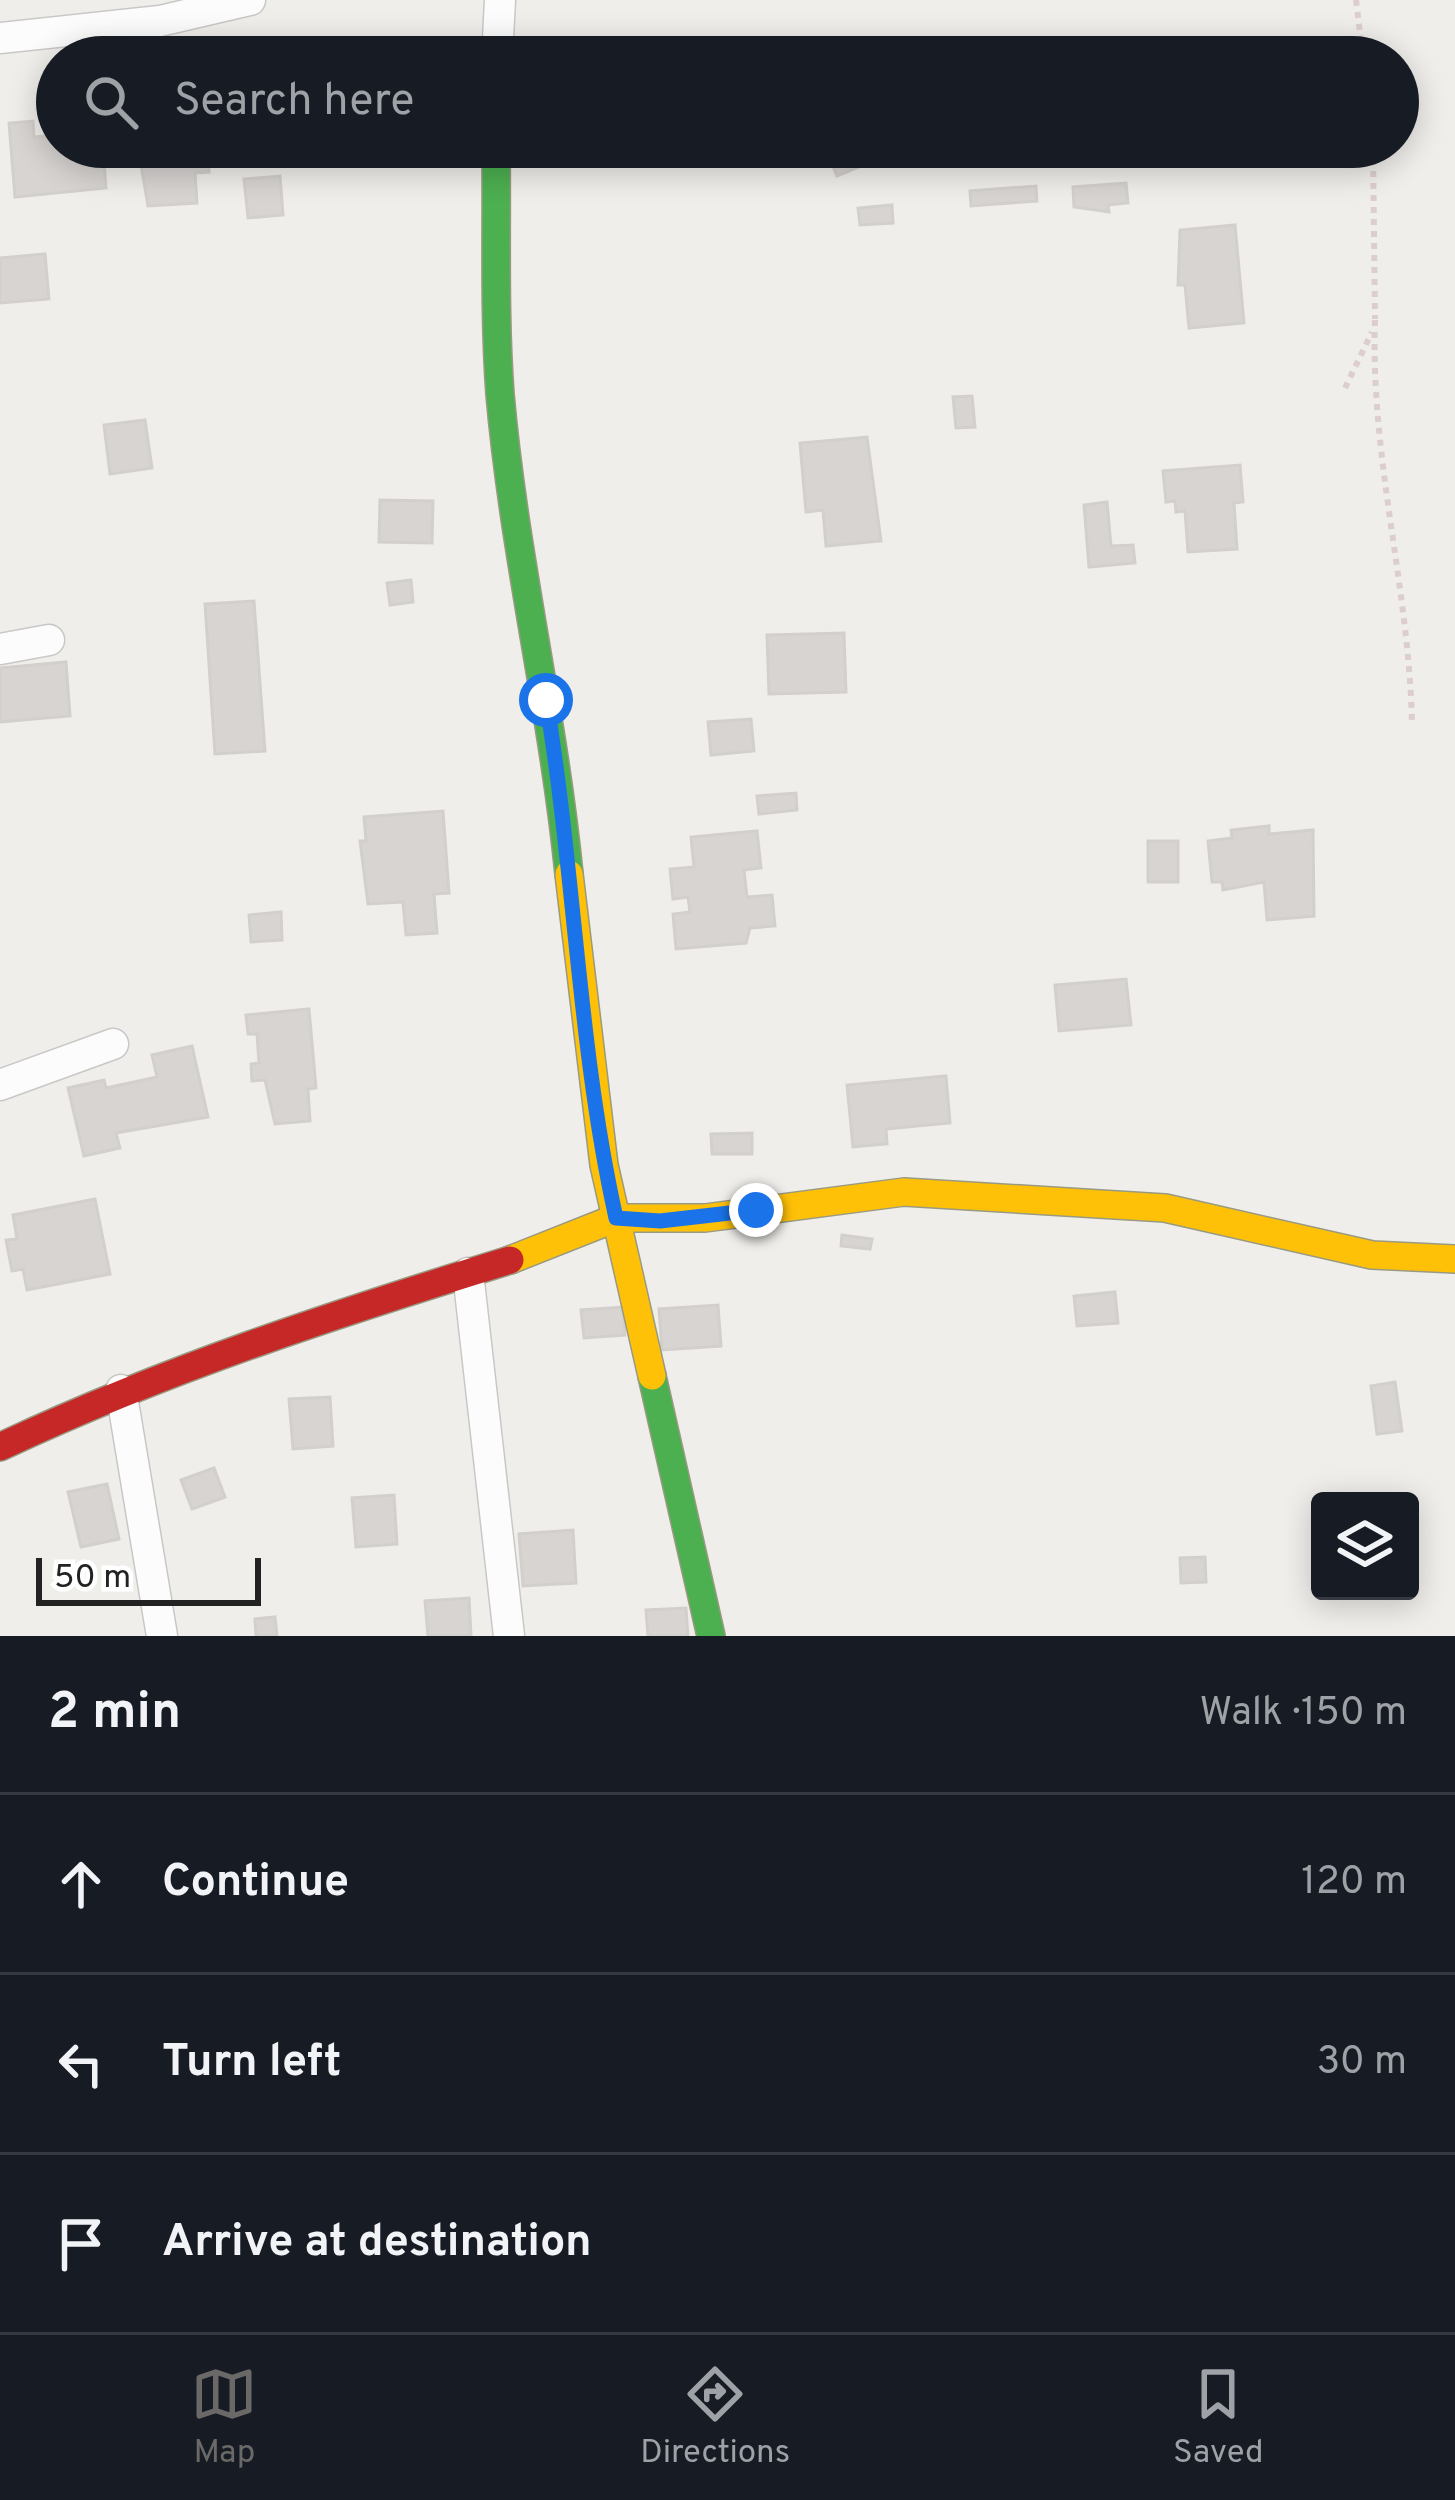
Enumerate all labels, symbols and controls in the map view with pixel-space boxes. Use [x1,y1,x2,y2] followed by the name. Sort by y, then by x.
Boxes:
[36,36,1419,168] search box
[78,69,144,135] icon: search
[174,74,414,131] text: Search here
[519,673,573,727] route start
[729,1183,783,1237] route end
[1311,1492,1419,1600] map controls
[1311,1492,1419,1600] button: layers
[36,1552,261,1605] scale bar
[54,1558,131,1600] text: 50 m
[48,1682,181,1747] text: 2 min
[1200,1690,1407,1739] text: Walk · 150 m
[48,1851,114,1917] icon: ahead
[162,1855,349,1912] text: Continue
[1301,1859,1407,1908] text: 120 m
[48,2031,114,2097] icon: left
[162,2035,341,2092] text: Turn left
[1317,2039,1407,2088] text: 30 m
[48,2211,114,2277] icon: arrive
[162,2215,592,2272] text: Arrive at destination
[191,2361,257,2475] tab: Map
[640,2361,790,2475] tab: Directions
[1173,2361,1264,2475] tab: Saved

